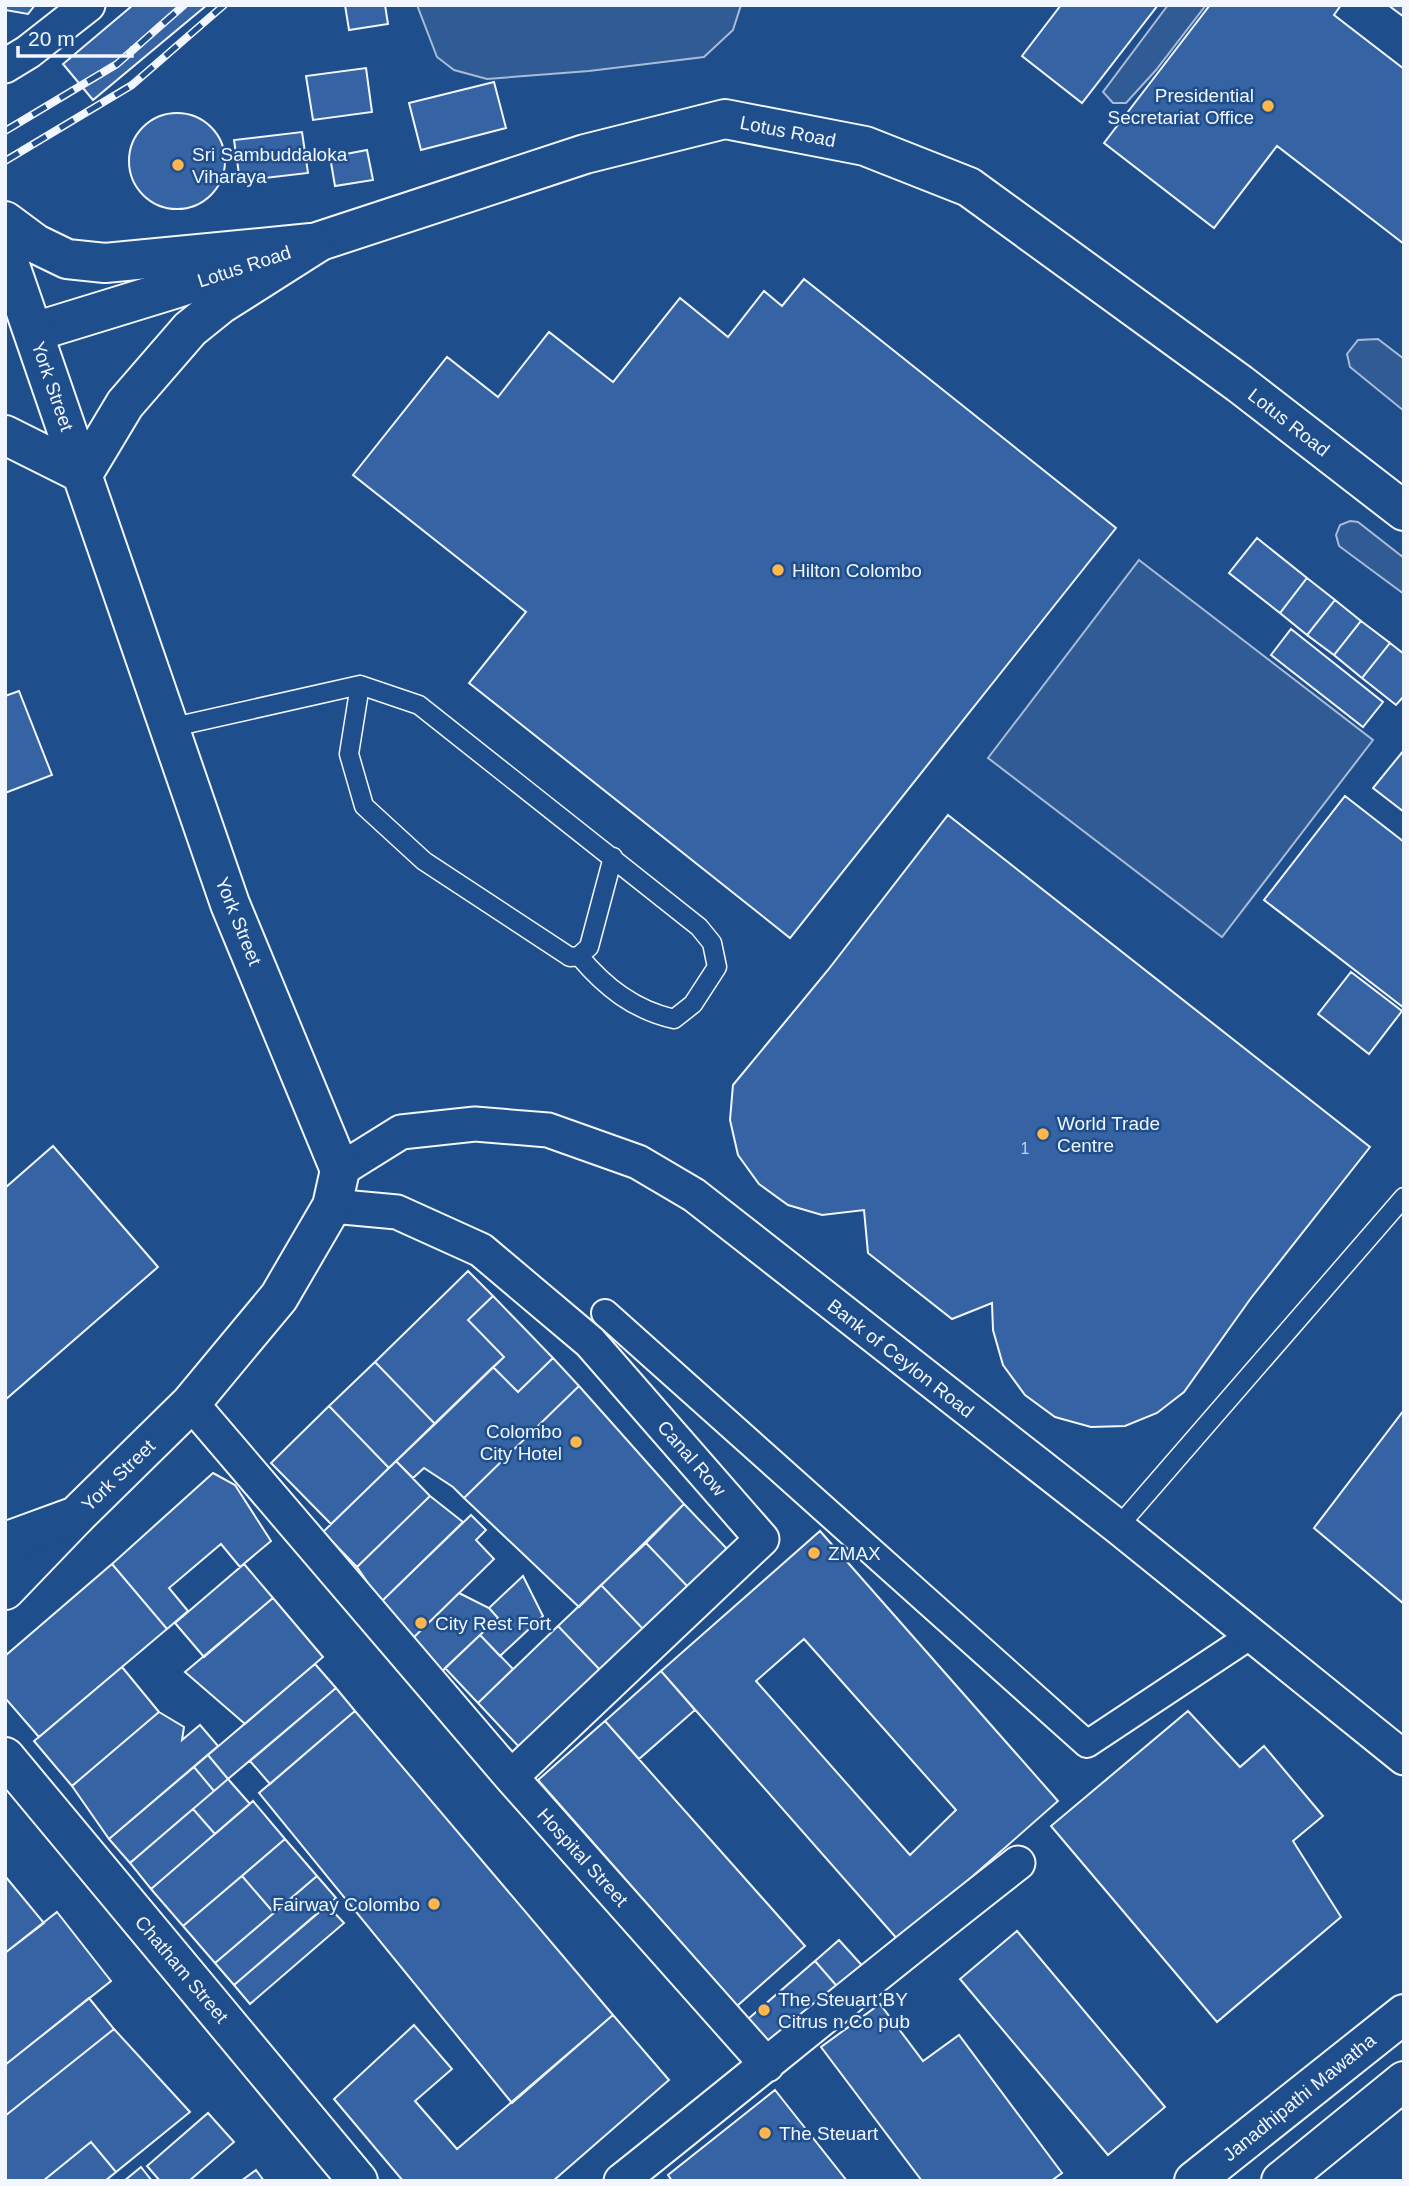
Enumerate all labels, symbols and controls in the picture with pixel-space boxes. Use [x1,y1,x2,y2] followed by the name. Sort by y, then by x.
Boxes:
[18,14,131,58] scale bar
[28,27,75,50] text: 20 m
[1108,85,1254,128] place label: Presidential Secretariat Office
[1260,98,1276,114] marker: Presidential Secretariat Office
[738,112,838,151] street label: Lotus Road
[192,144,348,187] place label: Sri Sambuddaloka Viharaya
[170,157,186,173] marker: Sri Sambuddaloka Viharaya
[195,241,294,291] street label: Lotus Road
[27,339,78,434] street label: York Street
[1244,384,1333,461] street label: Lotus Road
[792,560,922,581] place label: Hilton Colombo
[770,562,786,578] marker: Hilton Colombo
[211,874,266,969] street label: York Street
[1057,1113,1160,1156] place label: World Trade Centre
[1035,1126,1051,1142] marker: World Trade Centre
[1021,1140,1030,1157] house number: 1
[823,1295,978,1422] street label: Bank of Ceylon Road
[653,1416,730,1500] street label: Canal Row
[480,1421,562,1464] place label: Colombo City Hotel
[568,1434,584,1450] marker: Colombo City Hotel
[77,1435,160,1515] street label: York Street
[828,1543,881,1564] place label: ZMAX
[806,1545,822,1561] marker: ZMAX
[435,1613,552,1634] place label: City Rest Fort
[413,1615,429,1631] marker: City Rest Fort
[533,1804,633,1911] street label: Hospital Street
[272,1894,420,1915] place label: Fairway Colombo
[426,1896,442,1912] marker: Fairway Colombo
[131,1912,233,2028] street label: Chatham Street
[778,1989,910,2032] place label: The Steuart BY Citrus n Co pub
[756,2002,772,2018] marker: The Steuart BY Citrus n Co pub
[1219,2029,1380,2165] street label: Janadhipathi Mawatha
[779,2123,879,2144] place label: The Steuart
[757,2125,773,2141] marker: The Steuart

